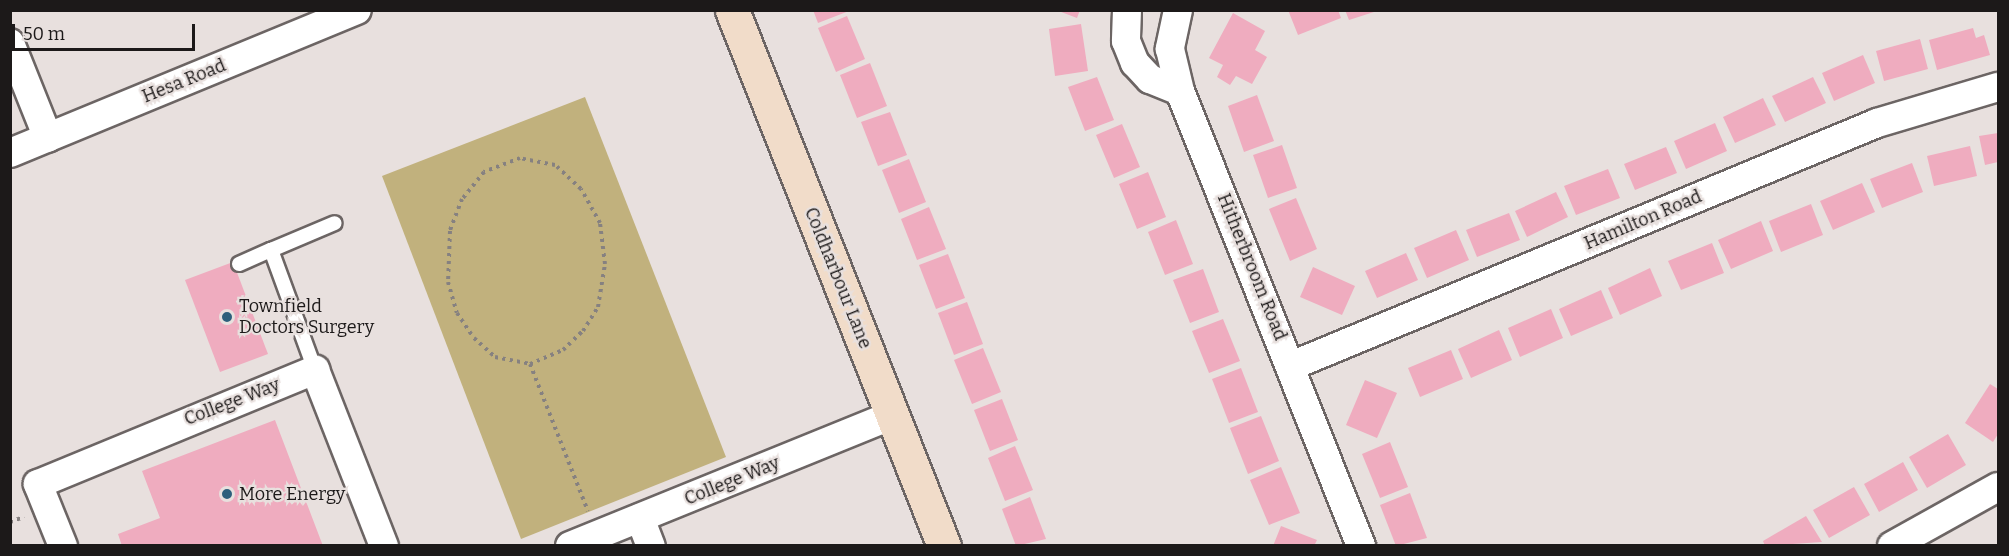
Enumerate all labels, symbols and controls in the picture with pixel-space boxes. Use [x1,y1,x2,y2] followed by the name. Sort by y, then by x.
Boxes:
[15,12,198,50] scale bar
[23,23,65,45] text: 50 m
[139,54,229,108] street label: Hesa Road
[1581,186,1705,254] street label: Hamilton Road
[1213,190,1291,344] street label: Hitherbroom Road
[800,204,876,352] street label: Coldharbour Lane
[239,296,374,338] place label: Townfield Doctors Surgery
[220,310,234,324] marker: Townfield Doctors Surgery
[181,374,283,430] street label: College Way
[681,452,783,510] street label: College Way
[239,483,345,505] place label: More Energy
[220,487,234,501] marker: More Energy

